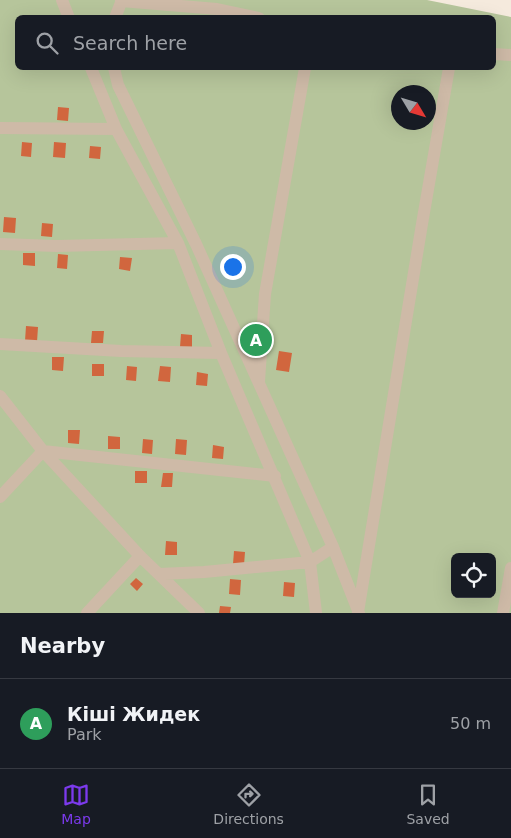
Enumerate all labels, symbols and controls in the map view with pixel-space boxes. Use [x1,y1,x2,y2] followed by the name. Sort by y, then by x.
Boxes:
[15,15,496,70] search box
[33,29,61,57] icon: search
[73,32,187,54] text: Search here
[391,85,436,130] north arrow
[220,254,246,280] your location
[240,321,272,359] pin: A
[451,553,496,598] map controls
[451,553,496,598] button: locate
[20,634,105,658] text: Nearby
[67,703,200,725] text: Кіші Жидек
[30,714,42,733] text: A
[450,714,491,733] text: 50 m
[67,725,102,744] text: Park
[61,781,91,827] tab: Map
[213,781,284,827] tab: Directions
[406,781,450,827] tab: Saved

